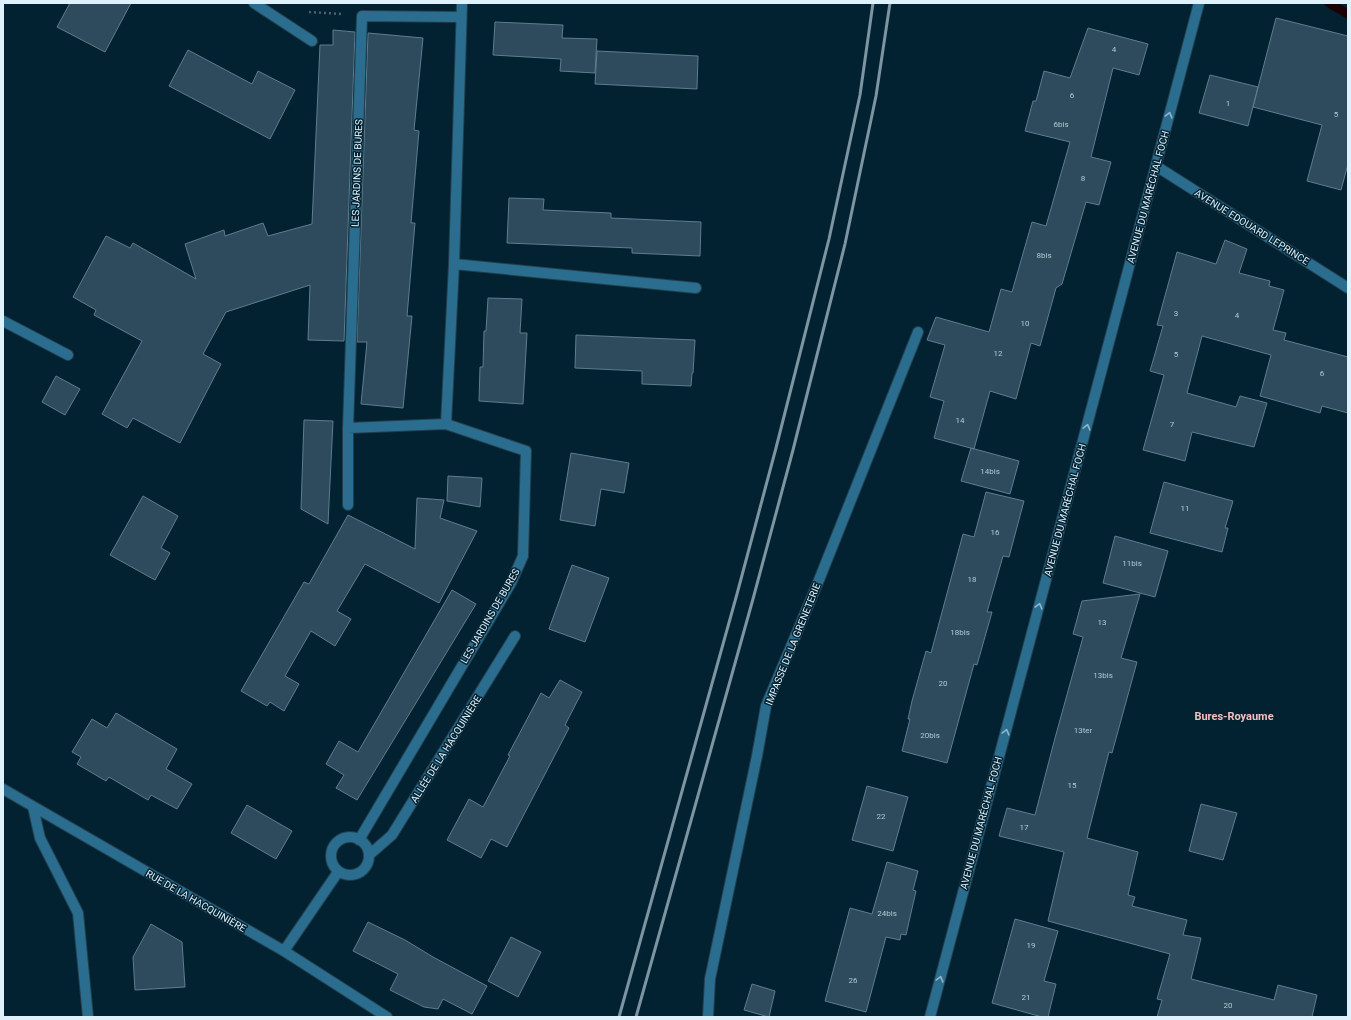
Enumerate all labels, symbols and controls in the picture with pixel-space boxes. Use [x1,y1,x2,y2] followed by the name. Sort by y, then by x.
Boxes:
[1112,45,1117,54] house number: 4
[1070,91,1075,100] house number: 6
[1226,99,1230,108] house number: 1
[1334,110,1339,119] house number: 5
[1165,112,1173,118] one-way arrow
[350,119,364,227] street label: LES JARDINS DE BURES
[1053,120,1069,129] house number: 6bis
[1124,129,1171,265] street label: AVENUE DU MARÉCHAL FOCH
[1081,174,1086,183] house number: 8
[1193,187,1311,267] street label: AVENUE EDOUARD LEPRINCE
[1036,251,1052,260] house number: 8bis
[1174,309,1178,318] house number: 3
[1235,311,1240,320] house number: 4
[1021,319,1030,328] house number: 10
[994,349,1003,358] house number: 12
[1174,350,1179,359] house number: 5
[1320,369,1325,378] house number: 6
[956,416,965,425] house number: 14
[1170,420,1175,429] house number: 7
[1082,423,1091,430] one-way arrow
[1041,442,1088,578] street label: AVENUE DU MARÉCHAL FOCH
[980,467,1000,476] house number: 14bis
[1181,504,1190,513] house number: 11
[991,528,1000,537] house number: 16
[1122,559,1142,568] house number: 11bis
[458,567,522,665] street label: LES JARDINS DE BURES
[968,575,977,584] house number: 18
[763,581,823,707] street label: IMPASSE DE LA GRENETERIE
[1034,603,1043,610] one-way arrow
[1098,618,1107,627] house number: 13
[950,628,970,637] house number: 18bis
[1093,671,1113,680] house number: 13bis
[939,679,948,688] house number: 20
[408,693,484,805] street label: ALLÉE DE LA HACQUINIÈRE
[1194,710,1274,723] district label: Bures-Royaume
[1074,726,1093,735] house number: 13ter
[1001,729,1009,735] one-way arrow
[920,731,940,740] house number: 20bis
[957,755,1004,891] street label: AVENUE DU MARÉCHAL FOCH
[1068,781,1077,790] house number: 15
[877,812,886,821] house number: 22
[1020,823,1029,832] house number: 17
[144,867,249,934] street label: RUE DE LA HACQUINIÈRE
[877,909,897,918] house number: 24bis
[1027,941,1036,950] house number: 19
[849,976,858,985] house number: 26
[935,976,944,983] one-way arrow
[1022,993,1031,1002] house number: 21
[1224,1001,1233,1010] house number: 20

